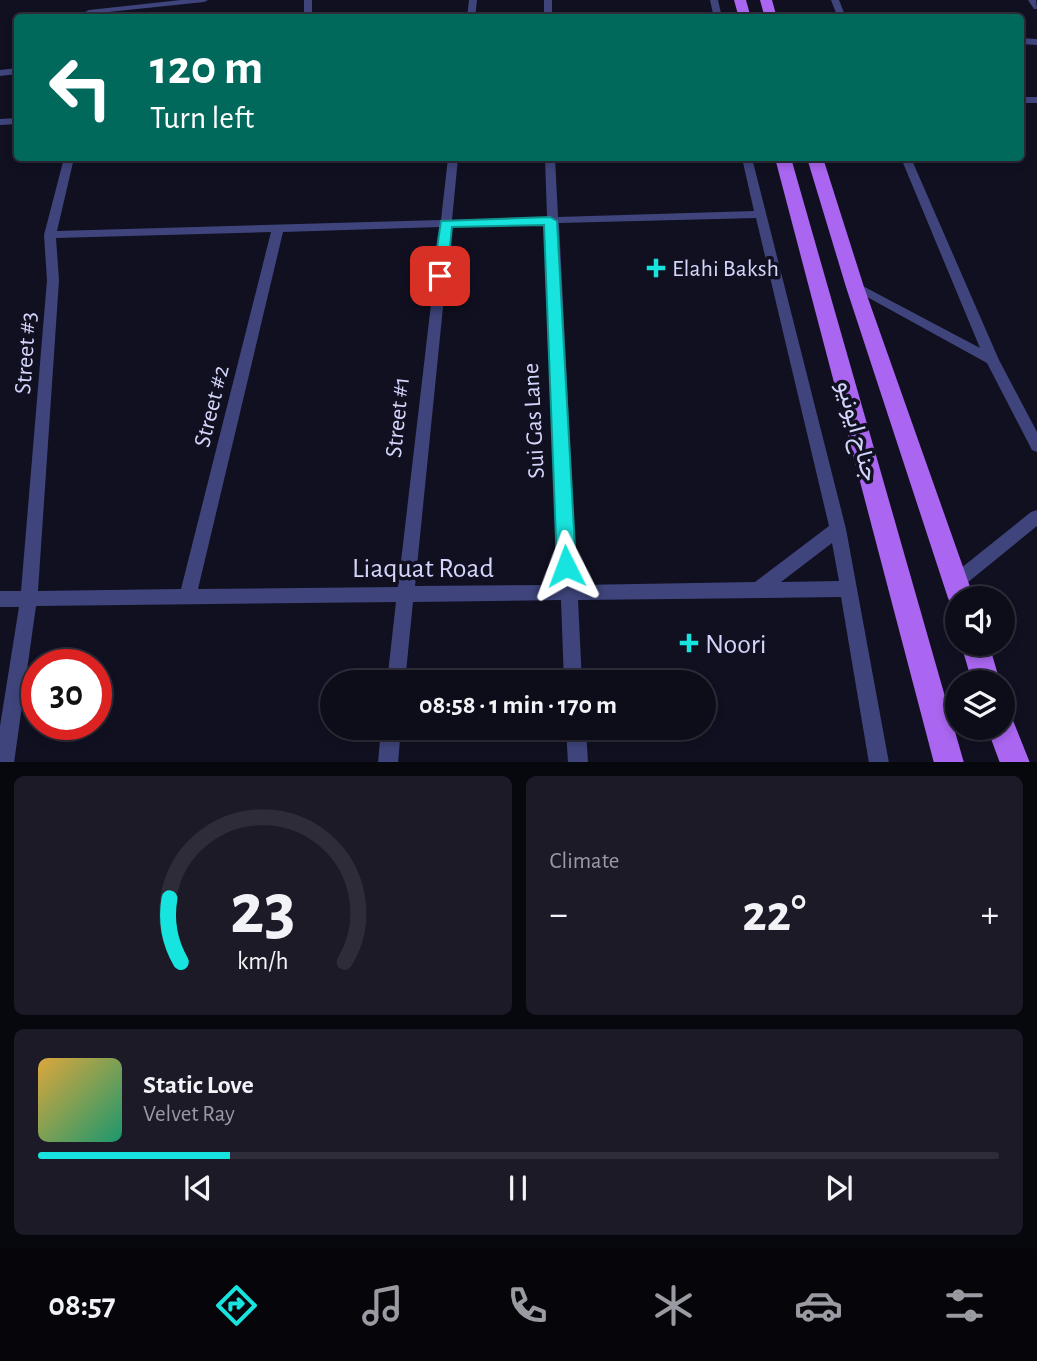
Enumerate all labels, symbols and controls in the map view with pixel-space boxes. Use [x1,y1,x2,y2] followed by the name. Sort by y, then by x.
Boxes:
[35,42,126,133] icon: left
[150,44,263,93] text: 120 m
[150,102,254,134] text: Turn left
[410,246,470,306] pin
[421,257,459,295] icon: arrive
[672,257,779,281] place label: Elahi Baksh
[646,258,666,278] marker: Elahi Baksh
[11,311,41,395] street label: Street #3
[190,363,234,450] street label: Street #2
[519,363,549,479] street label: Sui Gas Lane
[382,376,414,459] street label: Street #1
[829,378,882,485] street label: جناح ایونیو
[529,529,603,603] position arrow
[352,555,494,583] street label: Liaquat Road
[945,586,1015,740] map controls
[945,586,1015,656] button: sound
[705,631,767,659] place label: Noori
[679,633,699,653] marker: Noori
[21,649,112,740] speed limit sign: 30
[945,670,1015,740] button: layers
[419,692,617,718] text: 08:58 · 1 min · 170 m
[550,850,619,873] text: Climate
[230,874,296,947] text: 23
[742,888,806,940] text: 22°
[550,896,568,934] text: −
[981,896,999,934] text: +
[237,948,289,973] text: km/h
[143,1072,254,1098] text: Static Love
[143,1103,235,1126] text: Velvet Ray
[179,1169,217,1207] icon: previous
[499,1169,537,1207] icon: pause
[820,1169,858,1207] icon: next
[212,1281,261,1330] icon: directions
[358,1281,407,1330] icon: music
[503,1281,552,1330] icon: phone
[649,1281,698,1330] icon: climate
[794,1281,843,1330] icon: car
[940,1281,989,1330] icon: filters
[48,1289,116,1321] text: 08:57

